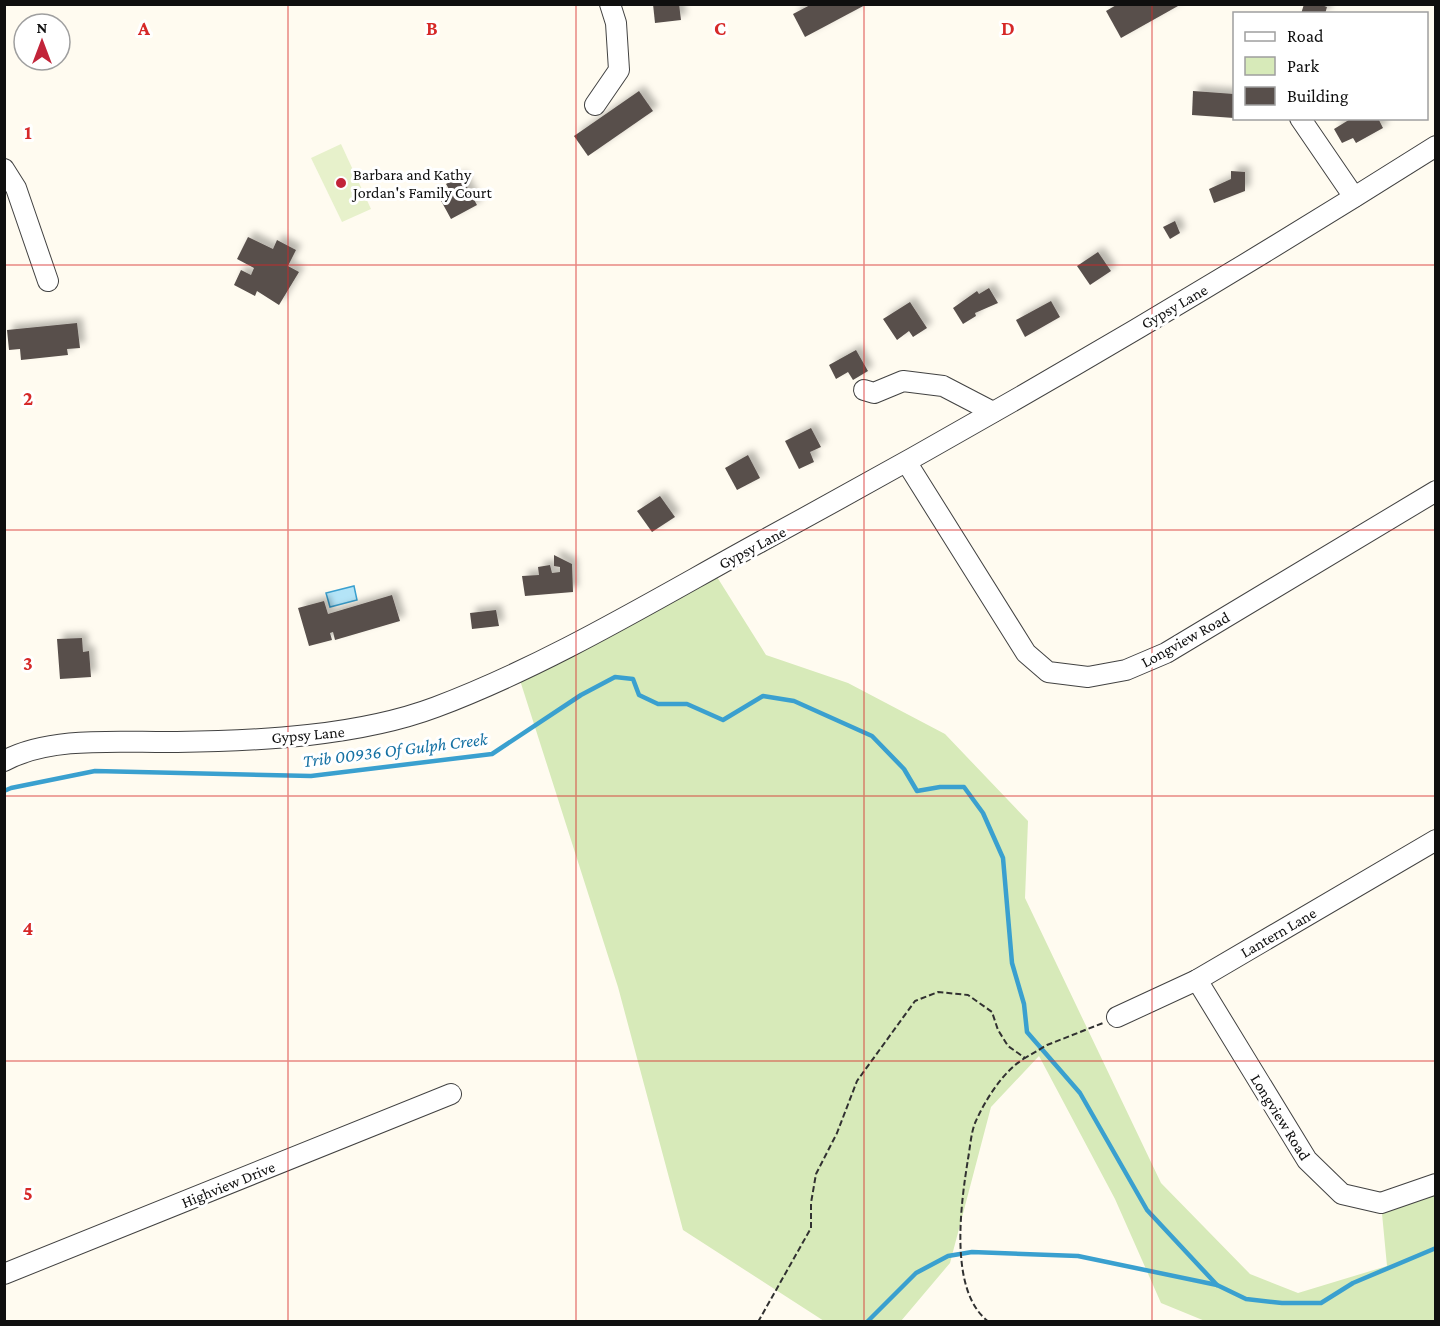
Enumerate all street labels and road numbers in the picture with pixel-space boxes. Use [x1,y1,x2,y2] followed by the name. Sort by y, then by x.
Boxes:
[1138,281,1211,333] street label: Gypsy Lane
[716,523,789,573] street label: Gypsy Lane
[1138,608,1233,672] street label: Longview Road
[271,723,345,747] street label: Gypsy Lane
[1237,904,1319,961] street label: Lantern Lane
[1247,1071,1314,1164] street label: Longview Road
[179,1158,278,1212] street label: Highview Drive

